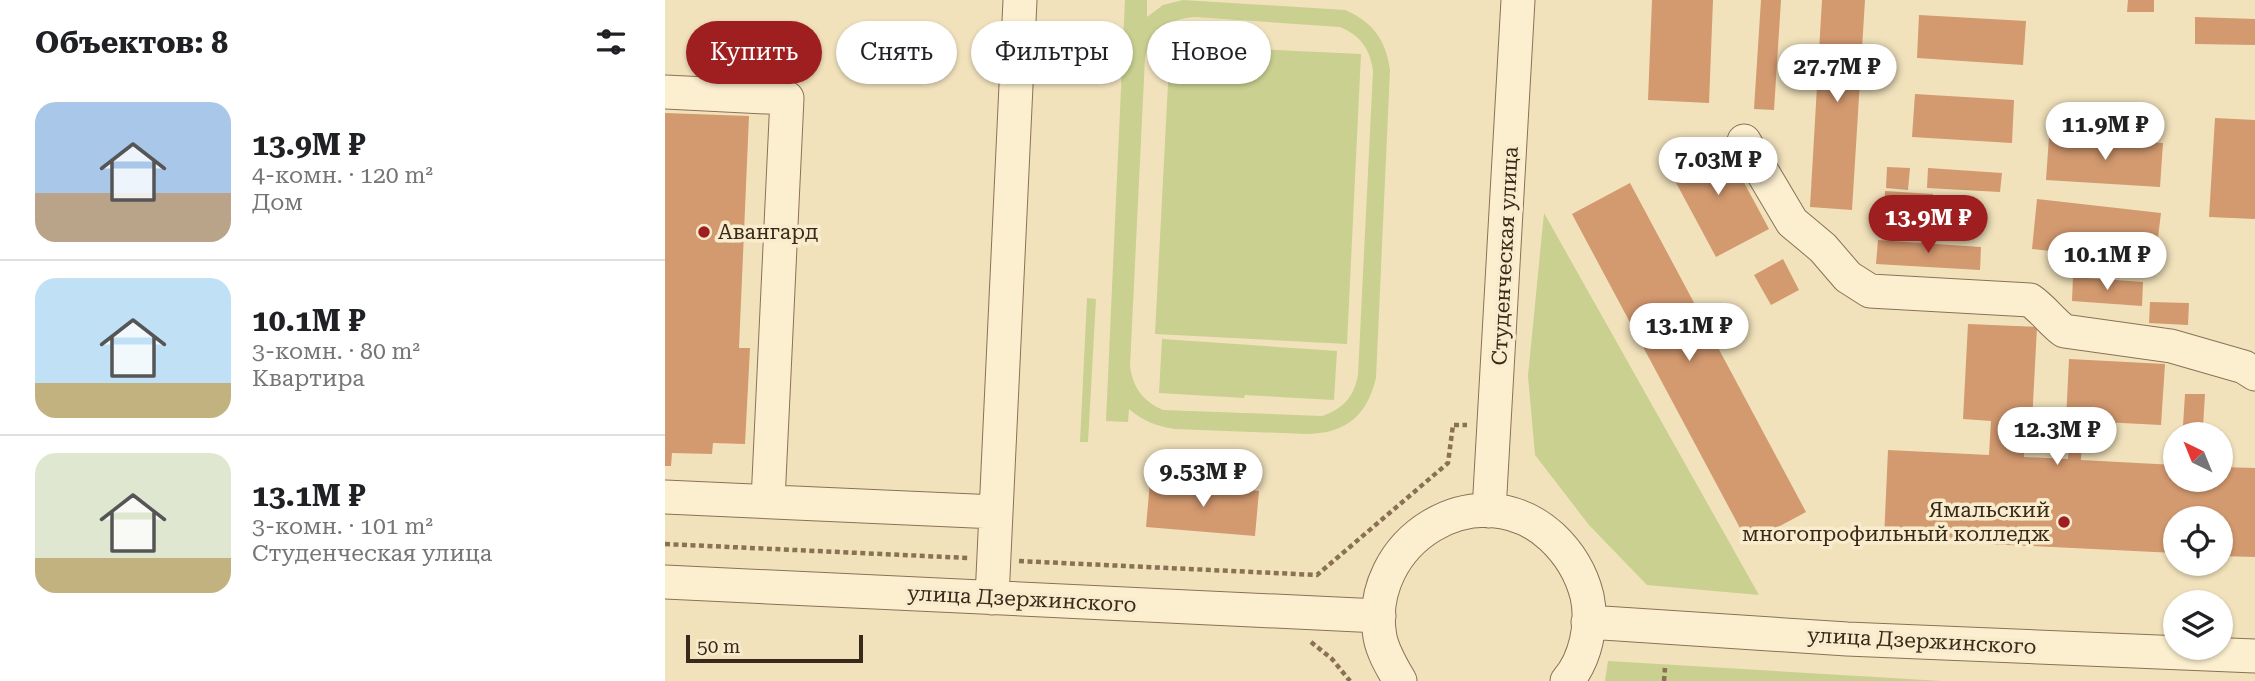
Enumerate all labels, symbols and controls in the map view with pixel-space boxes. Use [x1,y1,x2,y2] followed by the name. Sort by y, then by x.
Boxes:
[686,21,822,84] chip: Купить
[836,21,957,84] chip: Снять
[971,21,1133,84] chip: Фильтры
[1147,21,1271,84] chip: Новое
[592,23,630,61] icon: filters
[35,25,228,60] text: Объектов: 8
[1772,44,1902,104] pin: 27.7M ₽
[1794,53,1880,80] text: 27.7M ₽
[2040,102,2170,162] pin: 11.9M ₽
[2062,111,2148,138] text: 11.9M ₽
[252,127,365,162] text: 13.9M ₽
[91,130,175,214] icon: home
[1653,138,1783,197] pin: 7.03M ₽
[1487,145,1523,366] street label: Студенческая улица
[1675,146,1761,173] text: 7.03M ₽
[252,162,433,189] text: 4-комн. · 120 m²
[252,189,303,216] text: Дом
[1863,196,1993,255] pin: 13.9M ₽
[1885,204,1971,231] text: 13.9M ₽
[718,220,818,244] place label: Авангард
[696,224,712,240] marker: Авангард
[2042,232,2172,292] pin: 10.1M ₽
[2064,241,2150,268] text: 10.1M ₽
[252,303,365,338] text: 10.1M ₽
[1624,304,1754,363] pin: 13.1M ₽
[91,306,175,390] icon: home
[1646,312,1732,339] text: 13.1M ₽
[252,338,420,365] text: 3-комн. · 80 m²
[252,365,365,392] text: Квартира
[1992,407,2122,467] pin: 12.3M ₽
[2014,416,2100,443] text: 12.3M ₽
[2163,422,2233,492] north arrow
[2163,422,2233,660] map controls
[1138,449,1268,509] pin: 9.53M ₽
[1160,458,1246,485] text: 9.53M ₽
[252,478,365,513] text: 13.1M ₽
[91,481,175,565] icon: home
[1742,498,2050,546] place label: Ямальский многопрофильный колледж
[2163,506,2233,576] button: locate
[252,513,433,540] text: 3-комн. · 101 m²
[2056,514,2072,530] marker: Ямальский многопрофильный колледж
[252,540,492,567] text: Студенческая улица
[907,581,1137,617] street label: улица Дзержинского
[2163,590,2233,660] button: layers
[1807,623,2037,659] street label: улица Дзержинского
[686,632,863,664] scale bar
[697,635,740,658] text: 50 m

